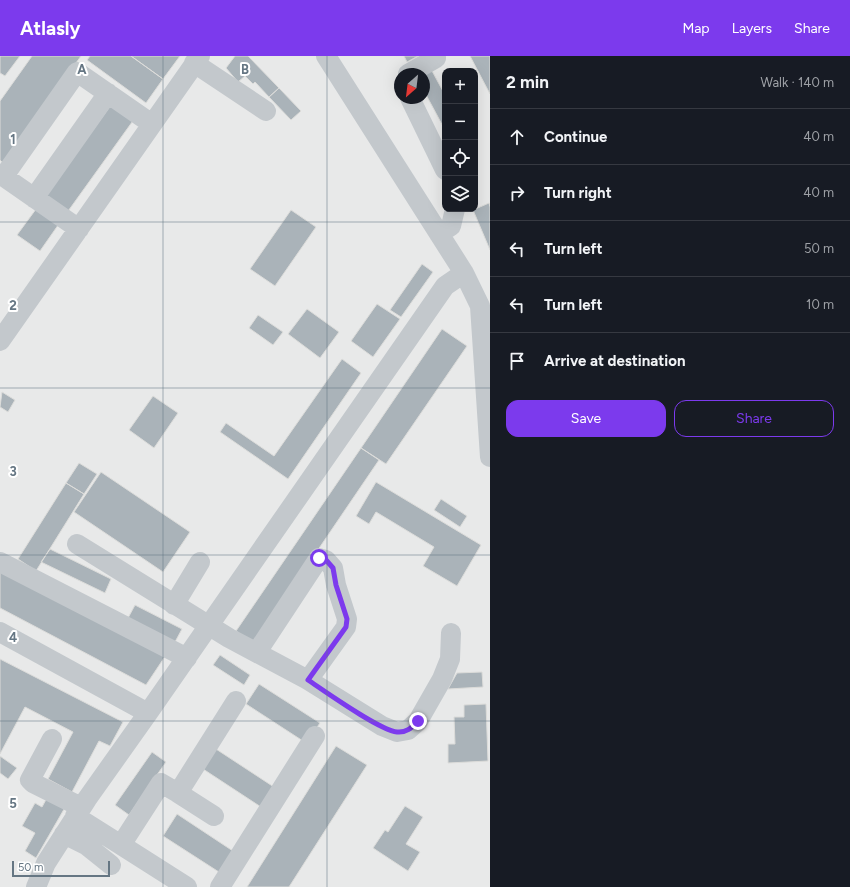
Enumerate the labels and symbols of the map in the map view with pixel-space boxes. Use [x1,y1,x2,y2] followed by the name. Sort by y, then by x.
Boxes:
[77,62,87,77] text: A
[241,62,249,77] text: B
[394,68,430,104] north arrow
[10,132,16,147] text: 1
[9,298,17,313] text: 2
[9,464,17,479] text: 3
[310,549,328,567] route start
[9,630,17,645] text: 4
[409,712,427,730] route end
[9,796,17,811] text: 5
[12,859,110,878] scale bar

